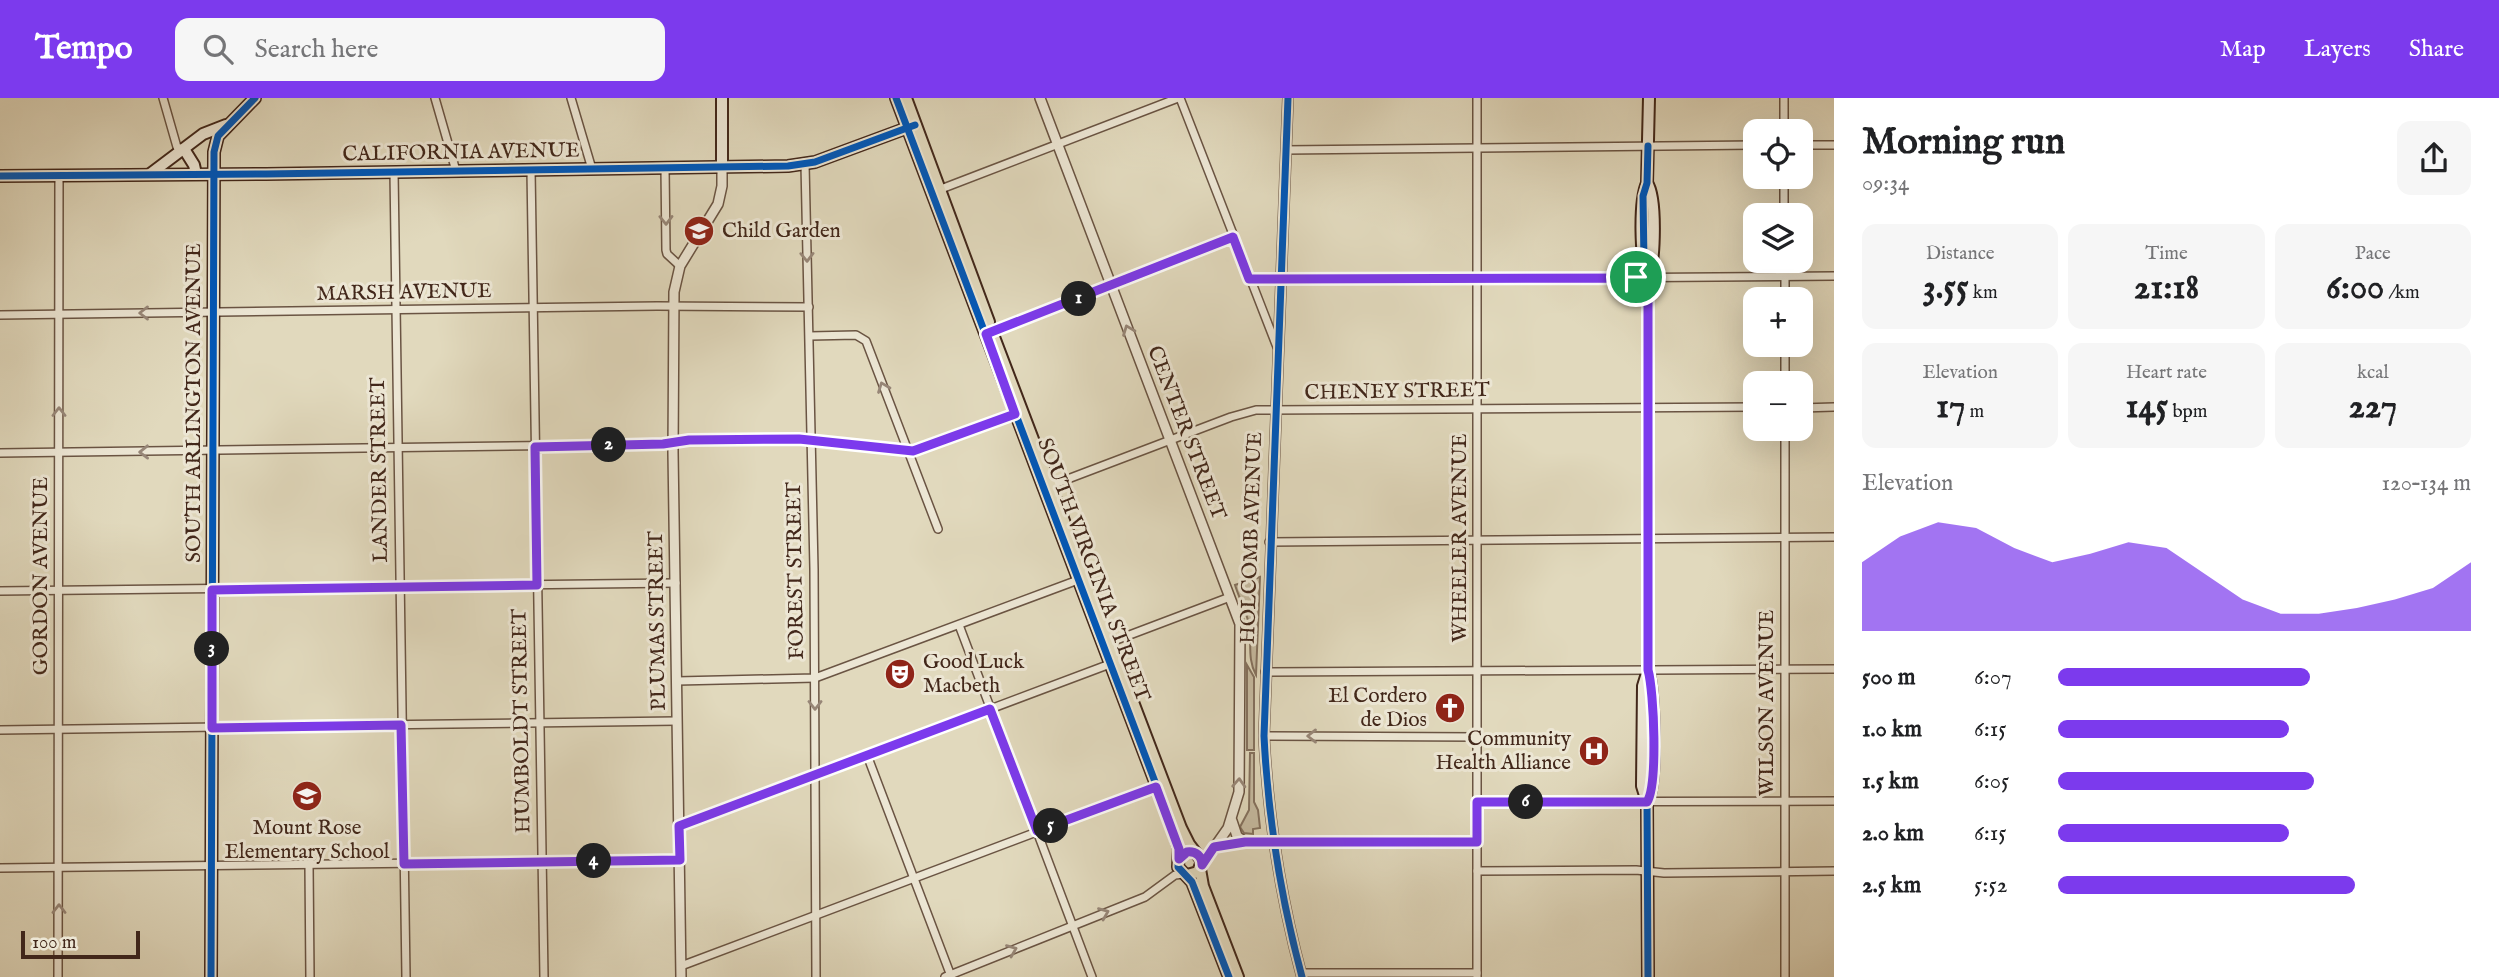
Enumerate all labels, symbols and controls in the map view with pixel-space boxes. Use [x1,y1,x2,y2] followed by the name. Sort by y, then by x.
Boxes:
[175,18,665,81] search box
[35,28,133,70] text: Tempo
[199,30,237,68] icon: search
[255,33,378,66] text: Search here
[2220,34,2266,65] text: Map
[2304,34,2371,65] text: Layers
[2409,34,2464,65] text: Share
[1743,119,1813,441] map controls
[1743,119,1813,189] button: locate
[1862,119,2065,167] text: Morning run
[2397,121,2471,195] button: share
[342,137,580,169] street label: CALIFORNIA AVENUE
[1862,169,1909,198] text: 09:34
[1743,203,1813,273] button: layers
[682,214,716,248] school or university icon: Child Garden
[658,215,674,225] one-way arrow
[722,218,841,245] place label: Child Garden
[1926,242,1995,266] text: Distance
[2145,242,2188,266] text: Time
[2355,242,2391,266] text: Pace
[181,243,208,563] street label: SOUTH ARLINGTON AVENUE
[1606,247,1666,307] pin
[799,252,815,263] one-way arrow
[1617,258,1655,296] icon: arrive
[1923,266,1969,311] text: 3.55
[2134,266,2199,311] text: 21:18
[2326,266,2384,311] text: 6:00
[316,278,492,308] street label: MARSH AVENUE
[1969,281,1998,305] text: km
[2384,281,2420,305] text: /km
[1062,282,1096,316] pin: 1
[1075,286,1082,310] text: 1
[1743,287,1813,357] button: +
[138,305,149,321] one-way arrow
[1123,325,1137,337] one-way arrow
[1140,342,1232,525] street label: CENTER STREET
[1922,361,1998,385] text: Elevation
[2126,361,2207,385] text: Heart rate
[2357,361,2389,385] text: kcal
[1743,371,1813,441] button: −
[365,376,395,563] street label: LANDER STREET
[1304,377,1491,407] street label: CHENEY STREET
[878,381,892,393] one-way arrow
[1936,385,1965,430] text: 17
[2126,385,2168,430] text: 145
[2348,385,2397,430] text: 227
[1965,400,1984,424] text: m
[2168,400,2207,424] text: bpm
[51,406,67,417] one-way arrow
[592,428,626,462] pin: 2
[1235,431,1269,645] street label: HOLCOMB AVENUE
[604,432,613,456] text: 2
[1447,433,1474,643] street label: WHEELER AVENUE
[1030,434,1156,706] street label: SOUTH VIRGINIA STREET
[138,444,149,460] one-way arrow
[1862,469,1953,498] text: Elevation
[2381,469,2471,498] text: 120–134 m
[28,477,55,675] street label: GORDON AVENUE
[781,481,811,660] street label: FOREST STREET
[643,530,673,711] street label: PLUMAS STREET
[507,608,537,834] street label: HUMBOLDT STREET
[1754,610,1781,796] street label: WILSON AVENUE
[194,632,230,666] pin: 3
[208,636,215,660] text: 3
[923,649,1025,700] place label: Good Luck Macbeth
[883,657,917,691] theatre icon: Good Luck Macbeth
[1862,663,1916,692] text: 500 m
[1974,663,2012,692] text: 6:07
[1328,683,1427,734] place label: El Cordero de Dios
[1433,691,1467,725] church icon: El Cordero de Dios
[807,700,823,711] one-way arrow
[1862,715,1922,744] text: 1.0 km
[1974,715,2007,744] text: 6:15
[1436,726,1572,777] place label: Community Health Alliance
[1306,729,1317,744] one-way arrow
[1577,734,1611,768] hospital icon: Community Health Alliance
[1862,767,1919,796] text: 1.5 km
[1974,767,2009,796] text: 6:05
[1232,777,1247,788] one-way arrow
[290,779,324,813] school or university icon: Mount Rose Elementary School
[1508,784,1544,820] pin: 6
[1521,789,1530,813] text: 6
[1034,808,1068,844] pin: 5
[1047,813,1054,837] text: 5
[225,815,390,866] place label: Mount Rose Elementary School
[1862,819,1924,848] text: 2.0 km
[1974,819,2007,848] text: 6:15
[576,844,612,878] pin: 4
[589,848,598,872] text: 4
[1862,871,1921,900] text: 2.5 km
[1974,871,2007,900] text: 5:52
[51,903,67,914] one-way arrow
[1098,908,1110,922] one-way arrow
[21,928,140,960] scale bar
[32,931,76,955] text: 100 m
[1005,945,1017,959] one-way arrow

